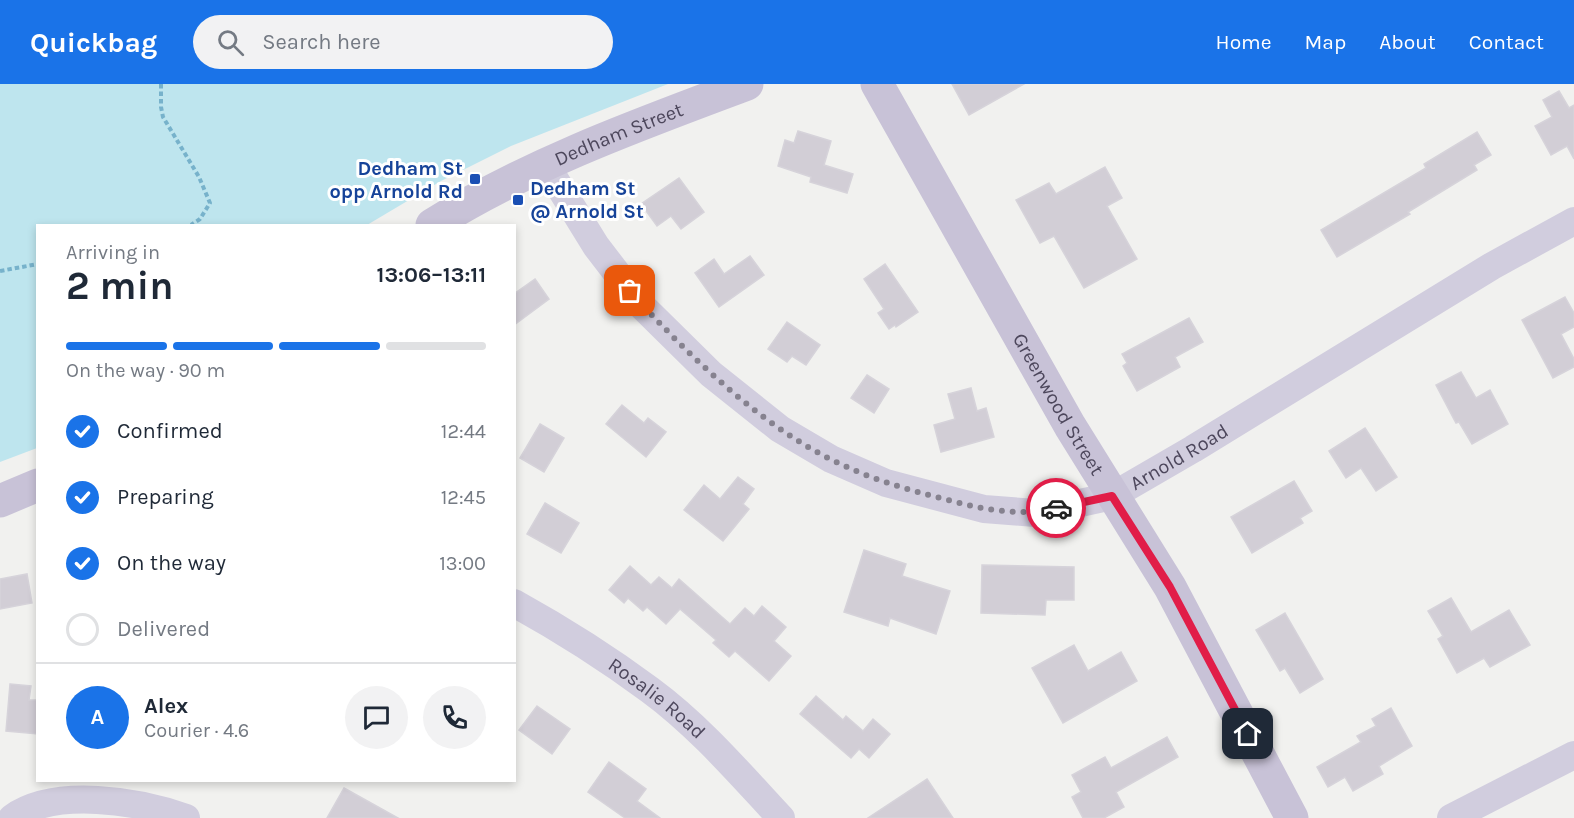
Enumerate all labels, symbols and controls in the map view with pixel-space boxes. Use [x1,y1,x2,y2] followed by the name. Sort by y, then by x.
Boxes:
[193,15,613,69] search box
[30,26,157,59] text: Quickbag
[214,26,247,59] icon: search
[262,29,381,55] text: Search here
[1216,30,1272,54] text: Home
[1305,30,1346,54] text: Map
[1379,30,1436,54] text: About
[1469,30,1544,54] text: Contact
[551,97,687,170] street label: Dedham Street
[330,157,463,203] place label: Dedham St opp Arnold Rd
[468,172,482,186] marker: Dedham St opp Arnold Rd
[530,177,644,223] place label: Dedham St @ Arnold St
[511,193,525,207] marker: Dedham St @ Arnold St
[66,241,160,264] text: Arriving in
[377,262,486,288] text: 13:06–13:11
[66,263,174,309] text: 2 min
[604,265,655,316] pin
[613,274,646,307] icon: bag
[1008,329,1109,480] street label: Greenwood Street
[66,359,225,382] text: On the way · 90 m
[66,415,99,448] icon: check
[117,418,223,444] text: Confirmed
[1126,419,1232,495] street label: Arnold Road
[441,420,486,443] text: 12:44
[1026,478,1086,538] courier
[66,481,99,514] icon: check
[117,484,214,510] text: Preparing
[441,486,486,509] text: 12:45
[1040,492,1073,525] icon: car
[66,547,99,580] icon: check
[117,550,226,576] text: On the way
[439,552,486,575] text: 13:00
[117,616,210,642] text: Delivered
[604,653,710,743] street label: Rosalie Road
[345,686,408,749] button: chat
[423,686,486,749] button: phone
[144,693,188,719] text: Alex
[91,704,104,730] text: A
[1222,708,1273,759] pin
[1231,717,1264,750] icon: home
[144,719,249,742] text: Courier · 4.6

